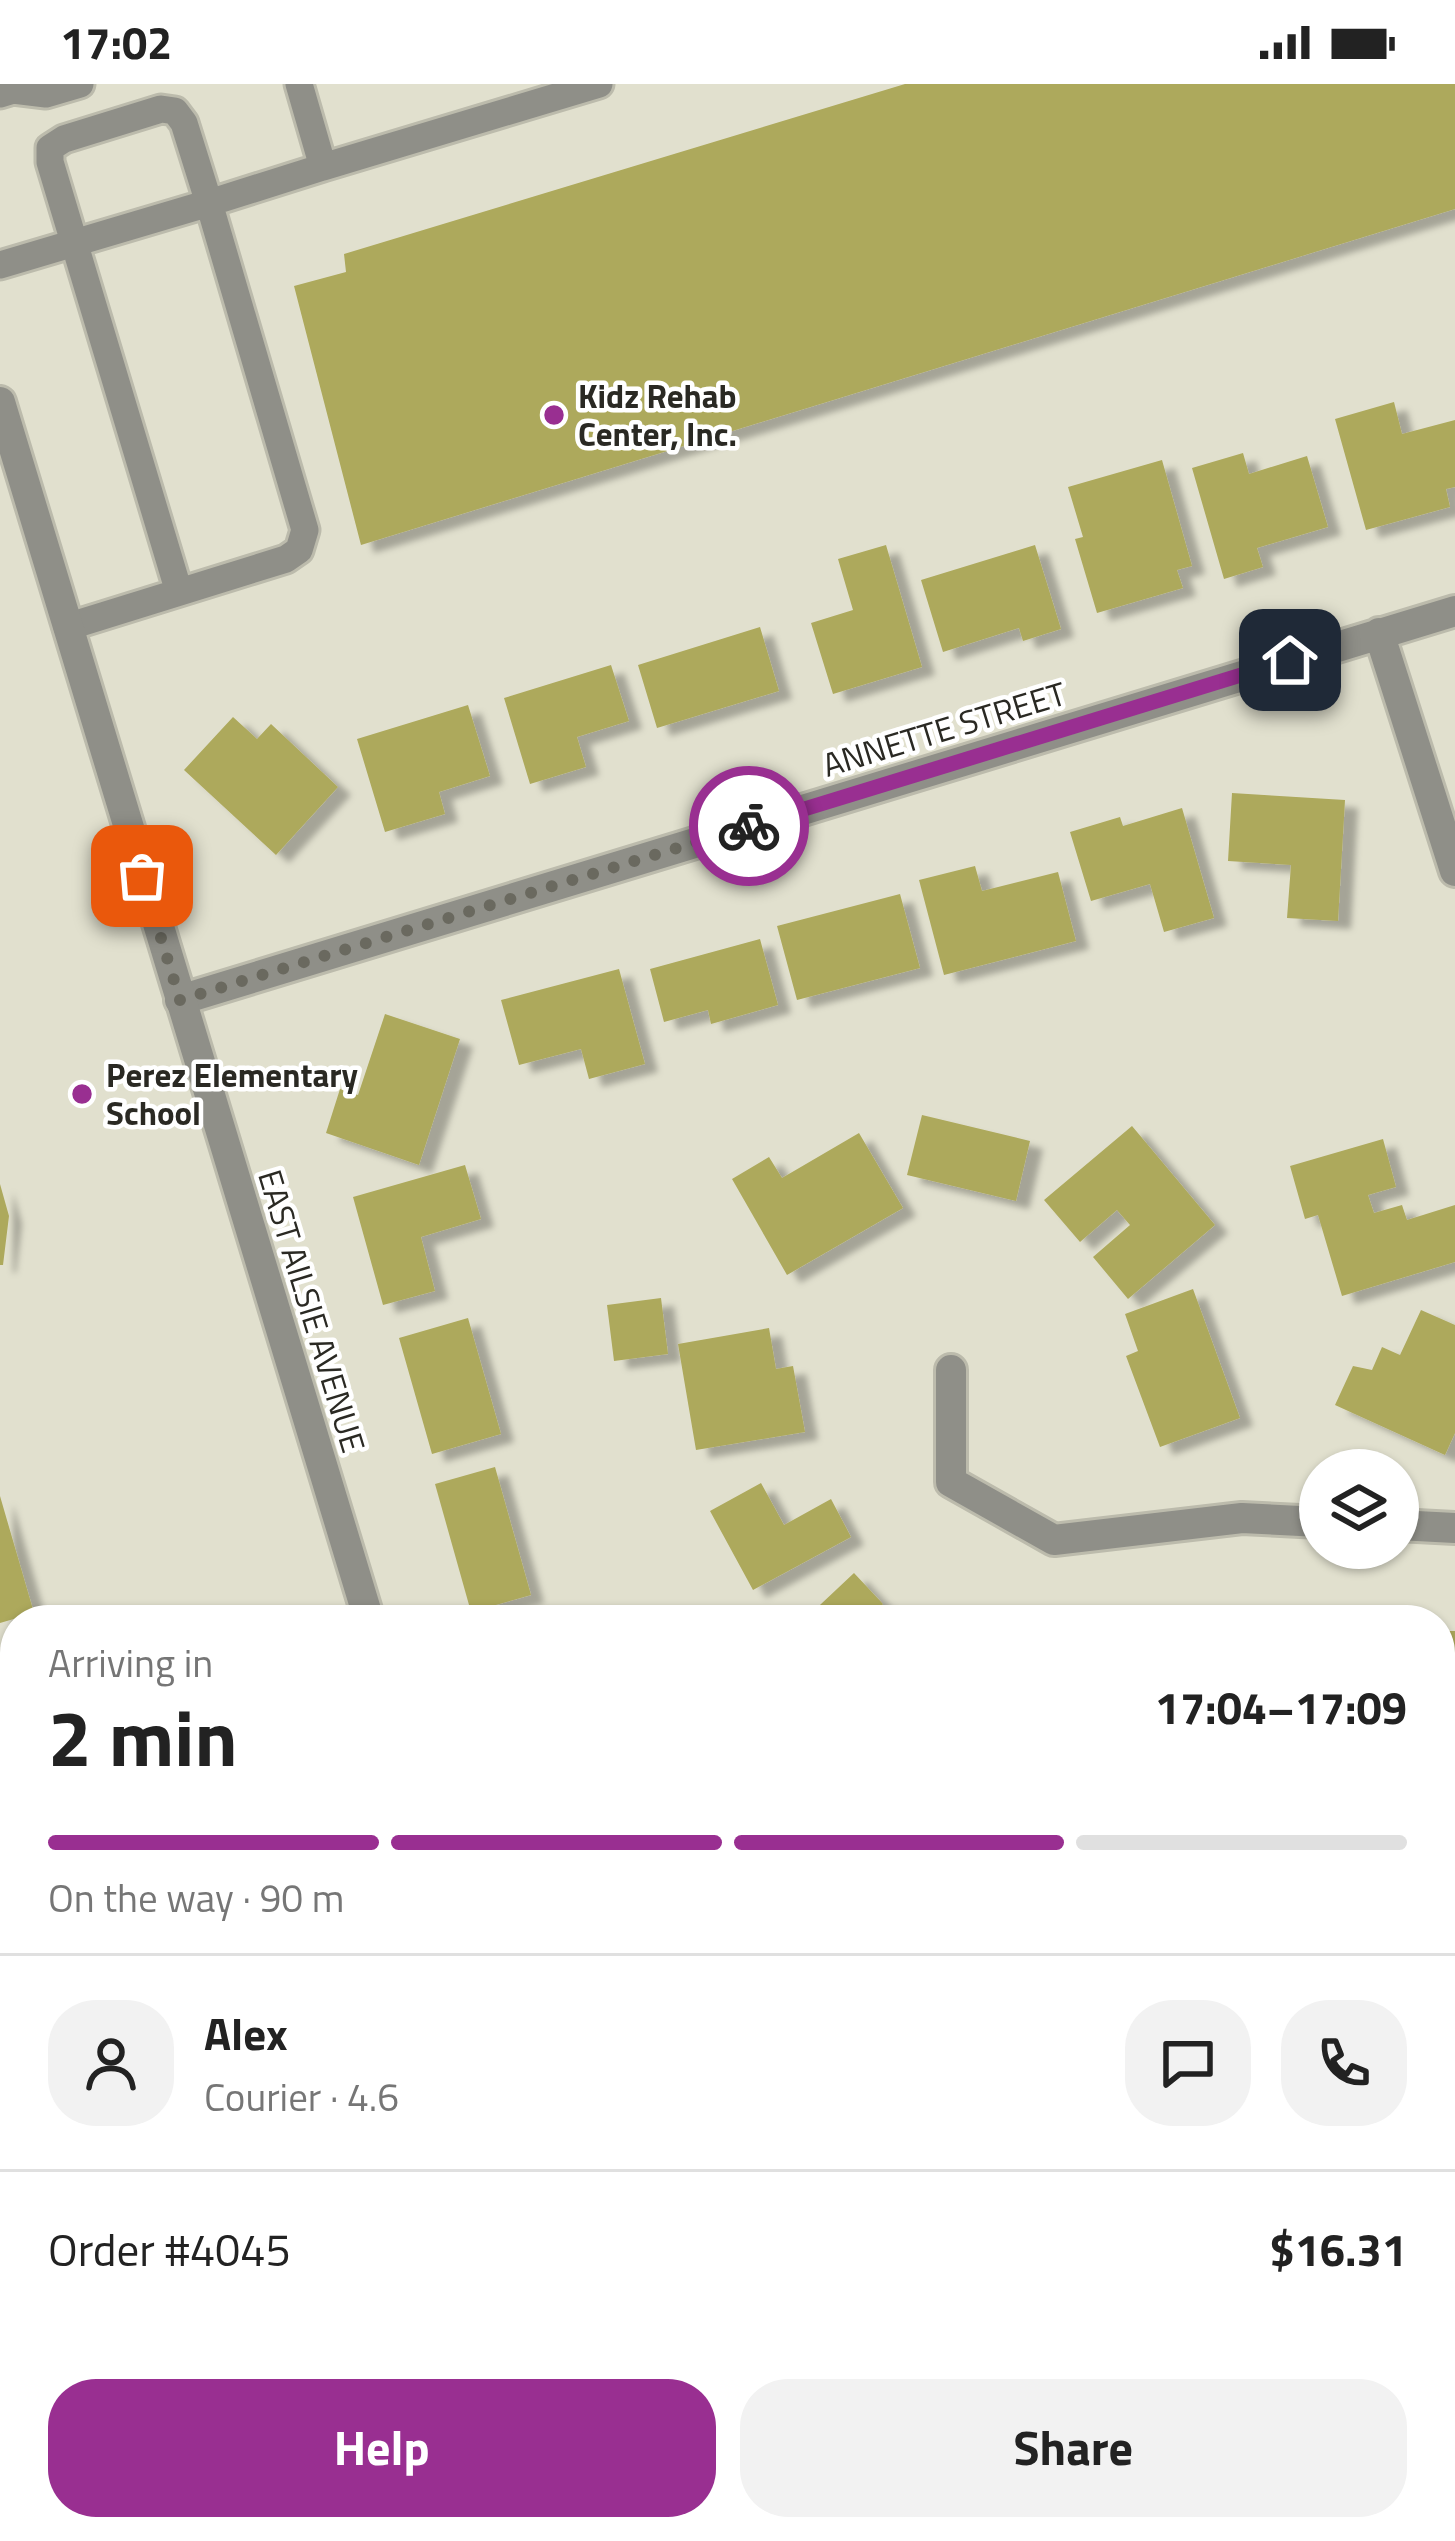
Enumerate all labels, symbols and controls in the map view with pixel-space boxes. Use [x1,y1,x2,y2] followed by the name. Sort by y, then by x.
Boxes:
[60,8,172,76] text: 17:02
[578,371,737,459] place label: Kidz Rehab Center, Inc.
[541,402,567,428] marker: Kidz Rehab Center, Inc.
[1239,609,1341,711] pin
[1257,627,1323,693] icon: home
[816,668,1072,790] street label: ANNETTE STREET
[689,766,809,886] courier
[716,793,782,859] icon: bike
[91,825,193,927] pin
[109,843,175,909] icon: bag
[106,1050,358,1138] place label: Perez Elementary School
[69,1081,95,1107] marker: Perez Elementary School
[245,1163,379,1459] street label: EAST AILSIE AVENUE
[1299,1449,1419,1569] map controls
[1299,1449,1419,1569] button: layers
[48,1633,213,1692] text: Arriving in
[1155,1673,1407,1741] text: 17:04–17:09
[48,1678,238,1796] text: 2 min
[48,1868,344,1927] text: On the way · 90 m
[204,1999,288,2067] text: Alex
[48,2000,174,2126] button: person
[1125,2000,1251,2126] button: chat
[1281,2000,1407,2126] button: phone
[204,2067,399,2126] text: Courier · 4.6
[48,2215,291,2283] text: Order #4045
[1269,2215,1407,2283] text: $16.31
[48,2379,716,2517] button: Help
[740,2379,1407,2517] button: Share

